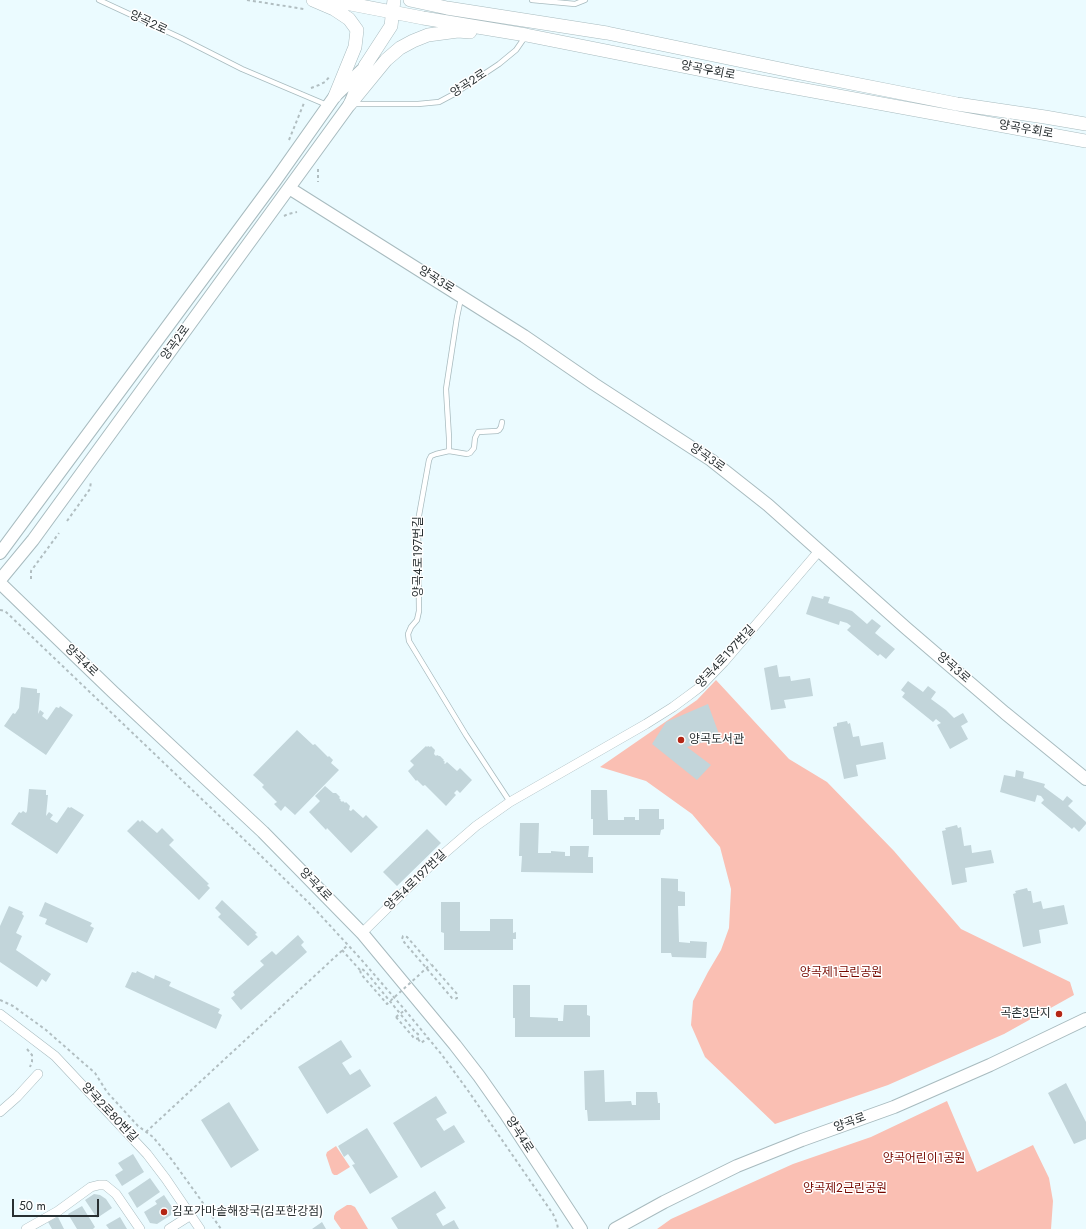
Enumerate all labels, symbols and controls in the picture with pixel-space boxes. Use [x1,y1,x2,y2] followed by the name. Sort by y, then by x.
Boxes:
[127,8,169,38] street label: 양곡2로
[680,59,736,83] street label: 양곡우회로
[448,67,490,101] street label: 양곡2로
[998,118,1054,142] street label: 양곡우회로
[415,263,457,297] street label: 양곡3로
[158,323,194,363] street label: 양곡2로
[687,441,727,475] street label: 양곡3로
[412,517,426,597] street label: 양곡4로197번길
[693,623,759,691] street label: 양곡4로197번길
[62,642,100,680] street label: 양곡4로
[933,650,973,686] street label: 양곡3로
[689,733,744,747] place label: 양곡도서관
[676,735,686,745] marker: 양곡도서관
[382,848,450,914] street label: 양곡4로197번길
[296,866,334,904] street label: 양곡4로
[800,966,882,980] park label: 양곡제1근린공원
[1000,1007,1051,1021] place label: 곡촌3단지
[1054,1009,1064,1019] marker: 곡촌3단지
[78,1080,140,1146] street label: 양곡2로80번길
[832,1111,868,1135] street label: 양곡로
[502,1114,536,1156] street label: 양곡4로
[883,1152,965,1166] park label: 양곡어린이1공원
[803,1182,887,1196] park label: 양곡제2근린공원
[14,1191,101,1217] scale bar
[19,1197,46,1215] text: 50 m
[172,1205,323,1219] place label: 김포가마솥해장국(김포한강점)
[159,1207,169,1217] marker: 김포가마솥해장국(김포한강점)

